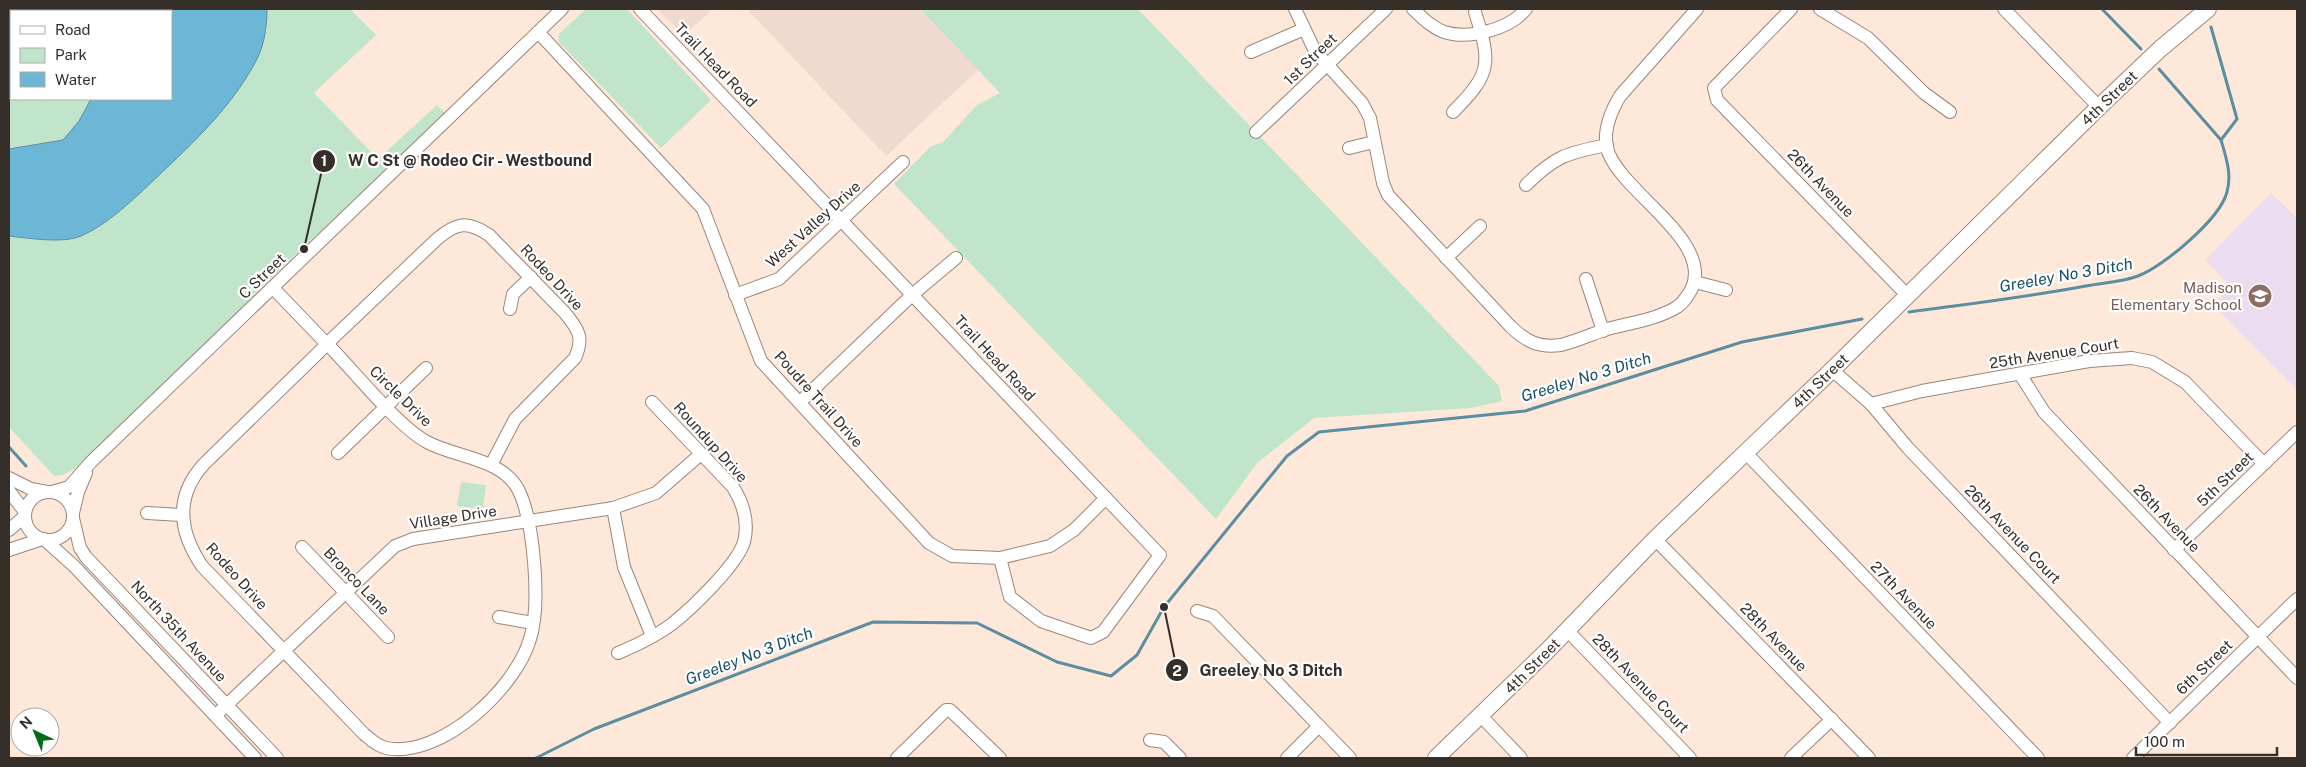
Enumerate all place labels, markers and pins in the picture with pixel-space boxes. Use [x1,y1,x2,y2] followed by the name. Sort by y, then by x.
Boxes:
[312,145,603,176] callout: W C St @ Rodeo Cir - Westbound
[2110,279,2242,313] place label: Madison Elementary School
[2247,283,2273,309] school or university icon: Madison Elementary School
[1164,655,1353,686] callout: Greeley No 3 Ditch

